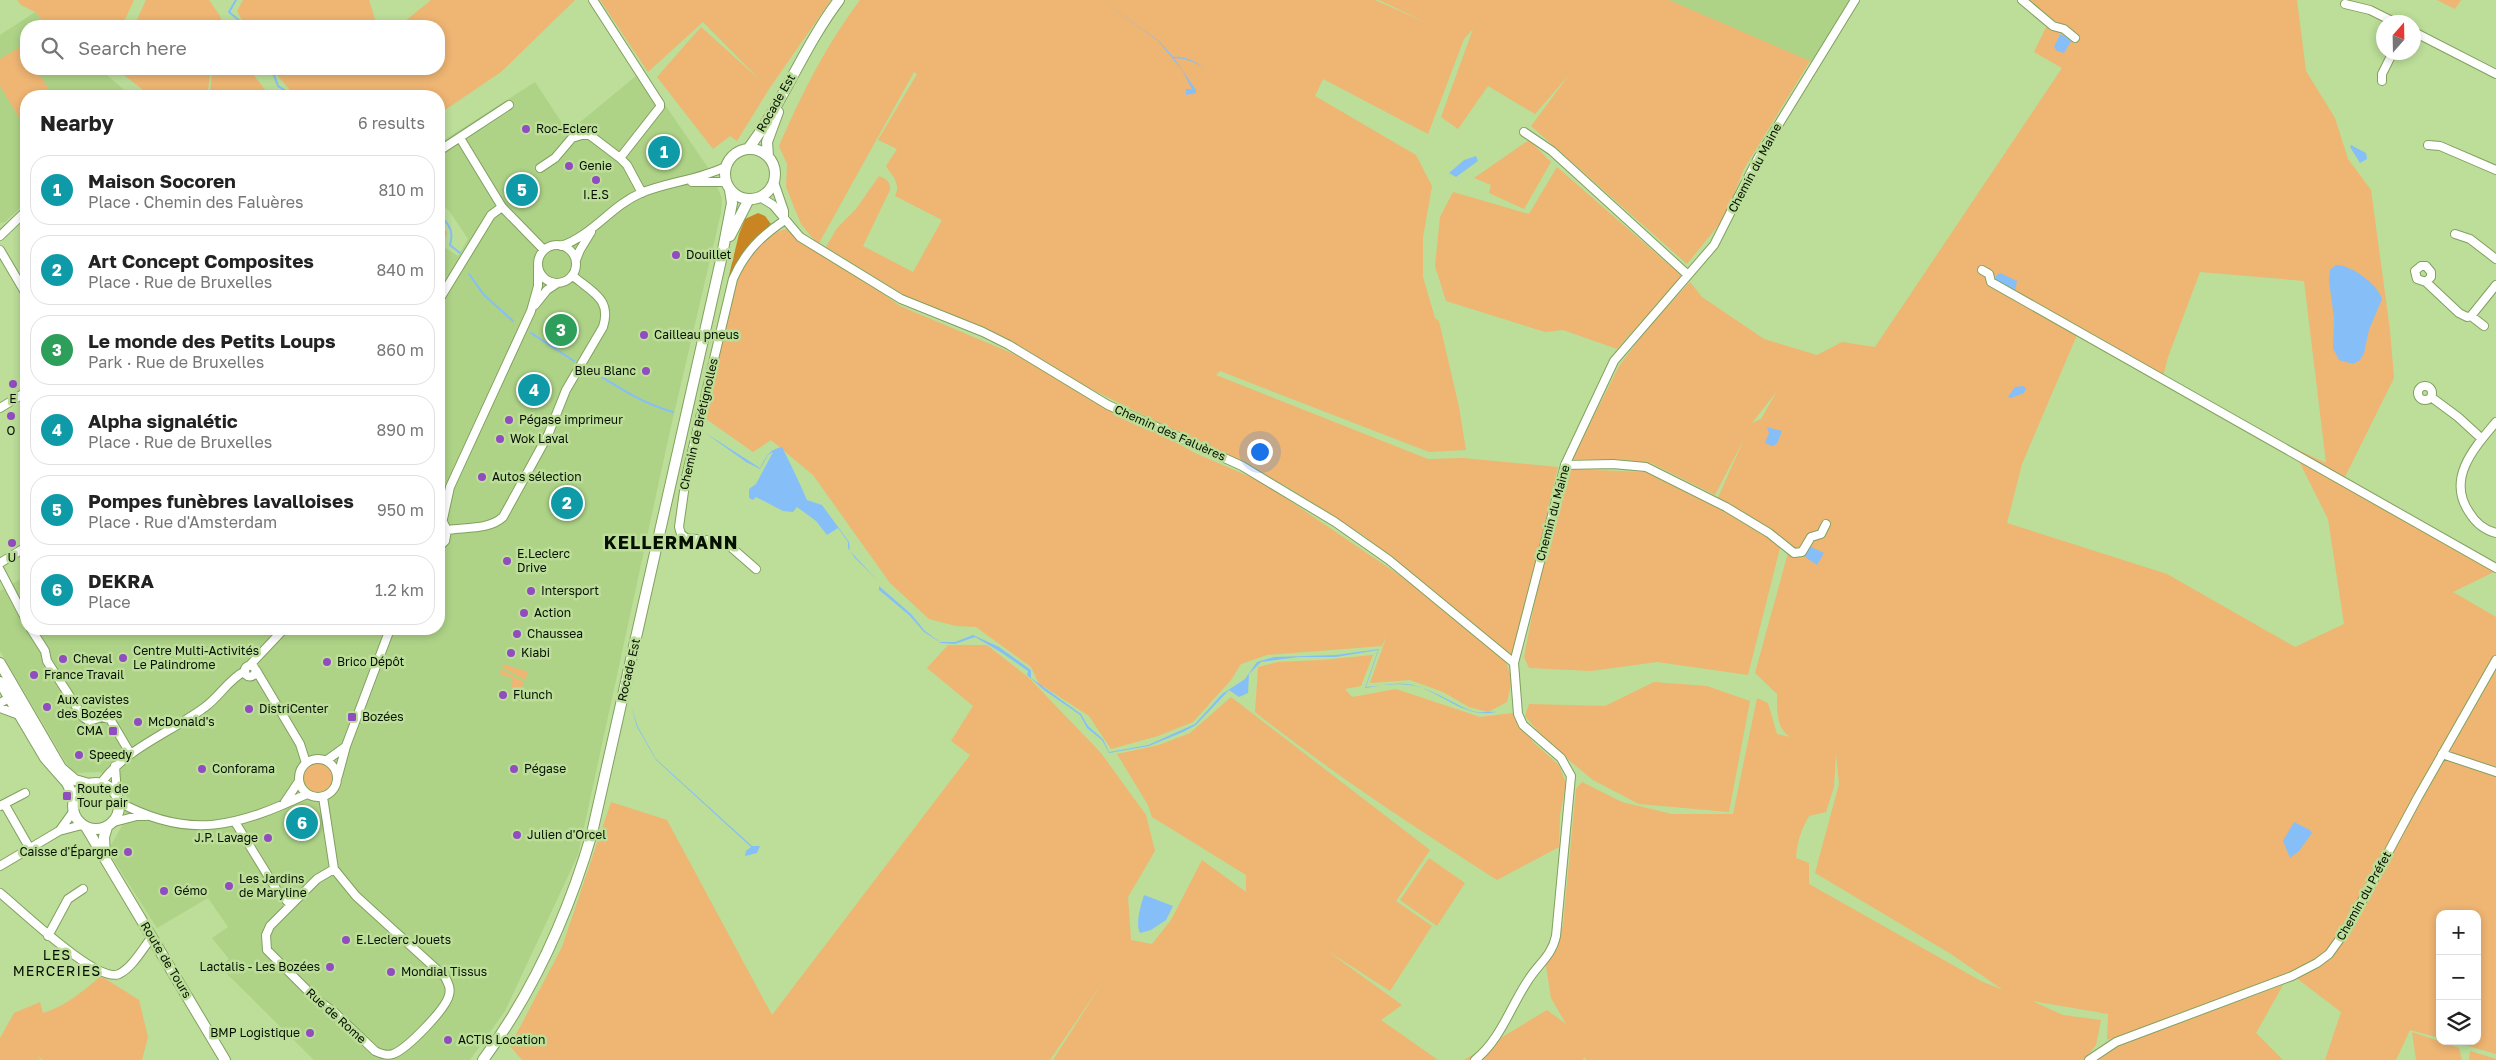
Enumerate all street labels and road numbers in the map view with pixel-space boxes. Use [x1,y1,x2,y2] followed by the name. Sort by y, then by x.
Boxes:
[753,71,798,134] street label: Rocade Est
[1725,120,1784,215] street label: Chemin du Maine
[676,357,721,491] street label: Chemin de Brétignolles
[1112,401,1228,464] street label: Chemin des Faluères
[1532,463,1573,563] street label: Chemin du Maine
[614,637,643,703] street label: Rocade Est
[2333,848,2394,943] street label: Chemin du Préfet
[138,919,195,1001] street label: Route de Tours
[303,985,369,1046] street label: Rue de Rome

